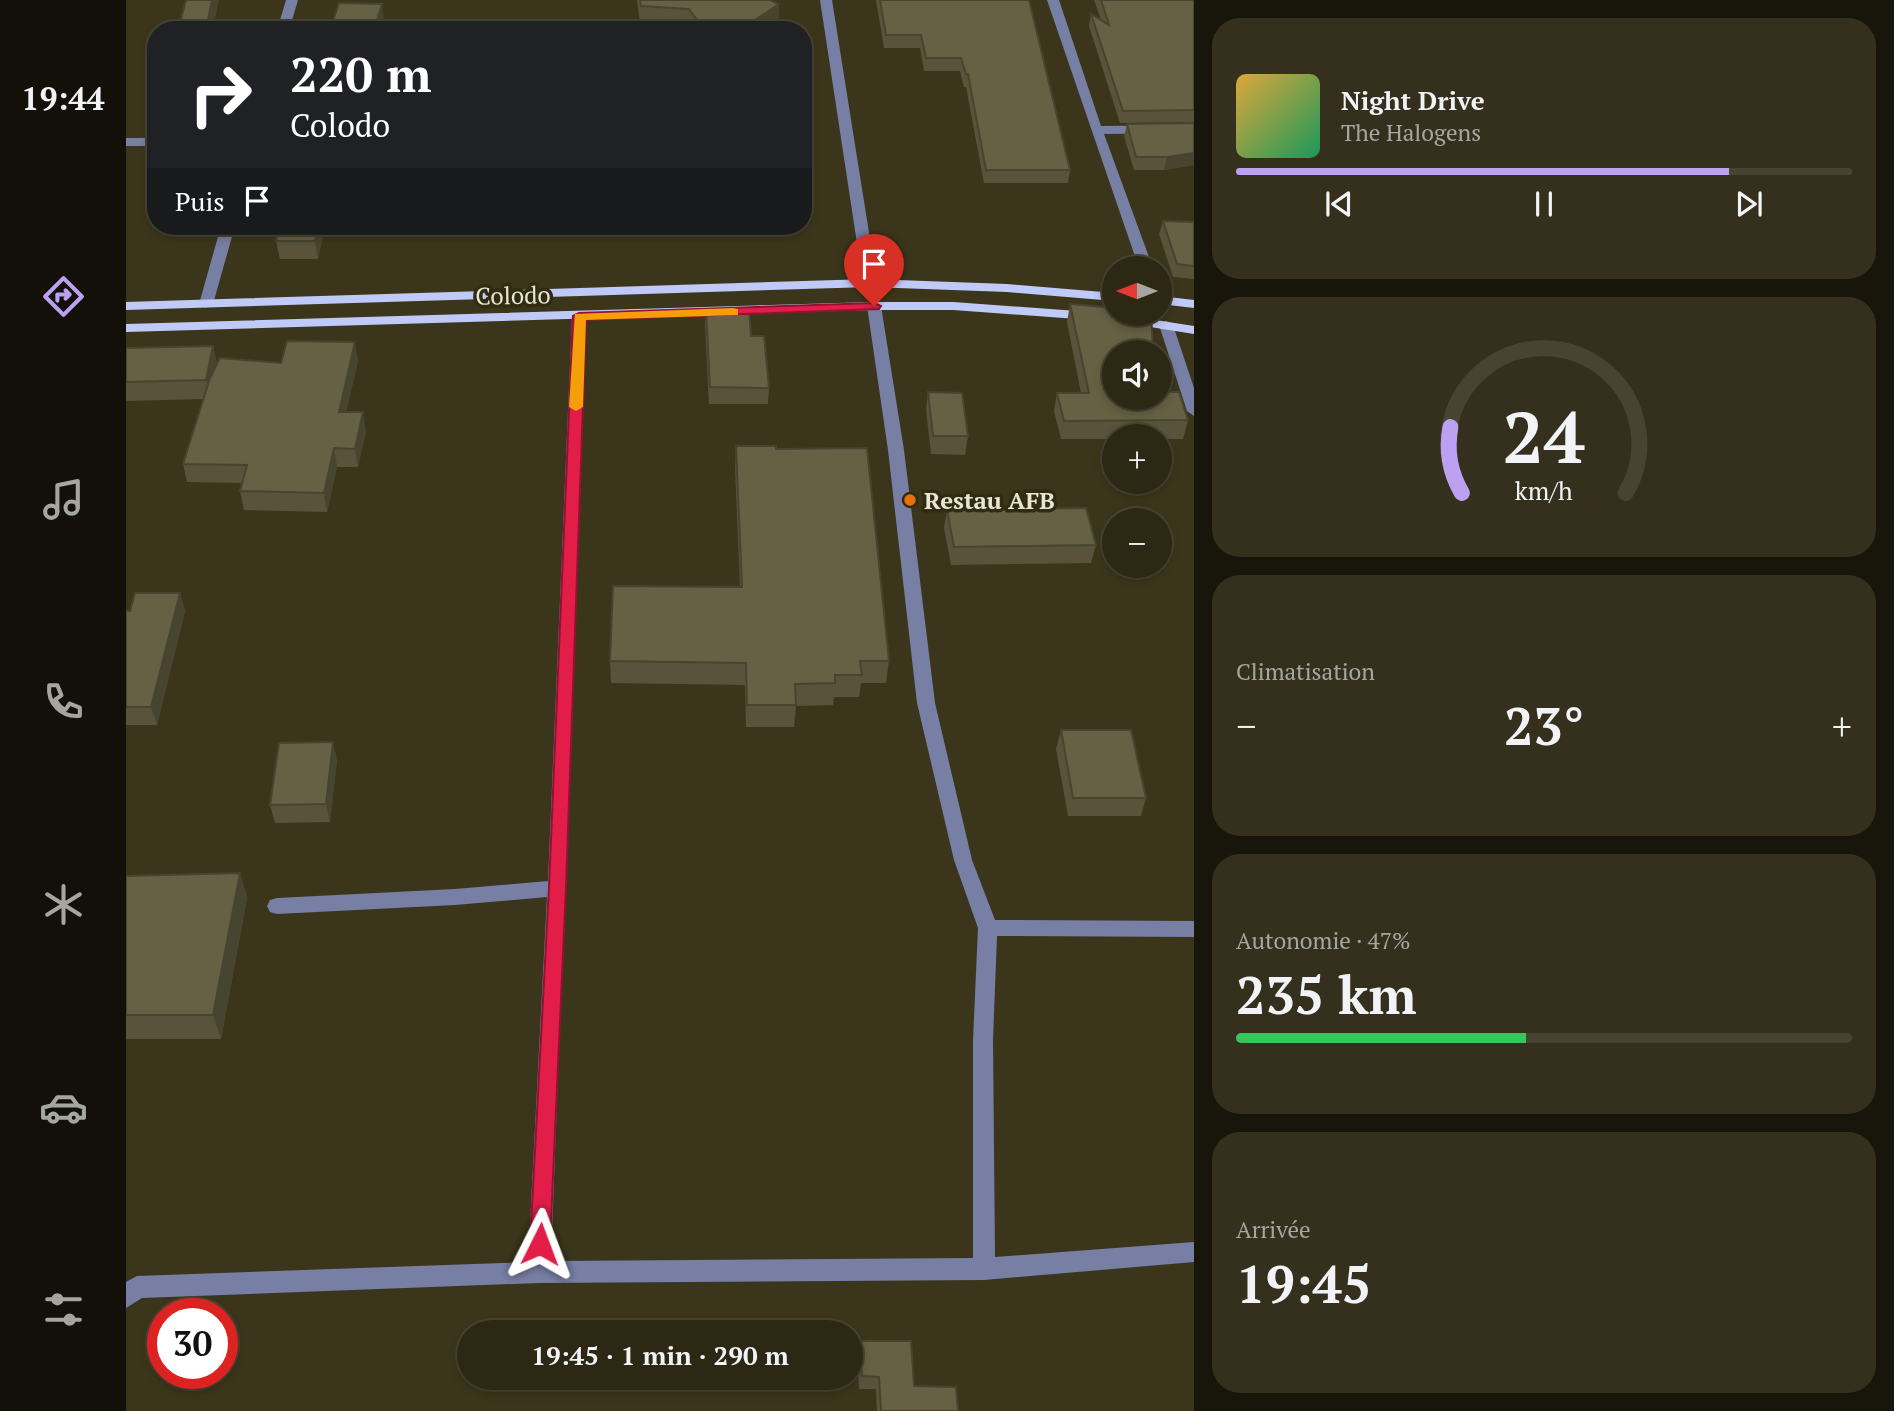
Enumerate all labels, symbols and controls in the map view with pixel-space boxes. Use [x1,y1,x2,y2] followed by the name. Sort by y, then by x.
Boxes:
[290,41,432,106] text: 220 m
[175,49,266,140] icon: right
[21,77,105,119] text: 19:44
[1341,83,1485,117] text: Night Drive
[290,104,390,146] text: Colodo
[1341,117,1481,148] text: The Halogens
[238,182,276,220] icon: arrive
[175,184,224,218] text: Puis
[1320,185,1358,223] icon: previous
[1525,185,1563,223] icon: pause
[1730,185,1768,223] icon: next
[844,234,904,306] pin
[855,245,893,283] icon: arrive
[1102,256,1172,326] north arrow
[1102,256,1172,578] map controls
[39,272,88,321] icon: directions
[475,278,551,312] street label: Colodo
[1102,340,1172,410] button: sound
[1503,387,1585,484] text: 24
[1102,424,1172,494] button: +
[1515,474,1573,507] text: km/h
[39,475,88,524] icon: music
[924,484,1055,516] place label: Restau AFB
[902,492,918,508] marker: Restau AFB
[1102,508,1172,578] button: −
[1236,656,1375,687] text: Climatisation
[39,677,88,726] icon: phone
[1504,691,1584,760] text: 23°
[1236,701,1256,751] text: −
[1832,701,1852,751] text: +
[39,880,88,929] icon: climate
[1236,925,1411,956] text: Autonomie · 47%
[1236,960,1417,1029] text: 235 km
[39,1083,88,1132] icon: car
[503,1207,577,1281] position arrow
[1236,1214,1311,1245] text: Arrivée
[1236,1249,1371,1318] text: 19:45
[39,1285,88,1334] icon: filters
[147,1298,238,1389] speed limit sign: 30
[531,1338,789,1372] text: 19:45 · 1 min · 290 m

